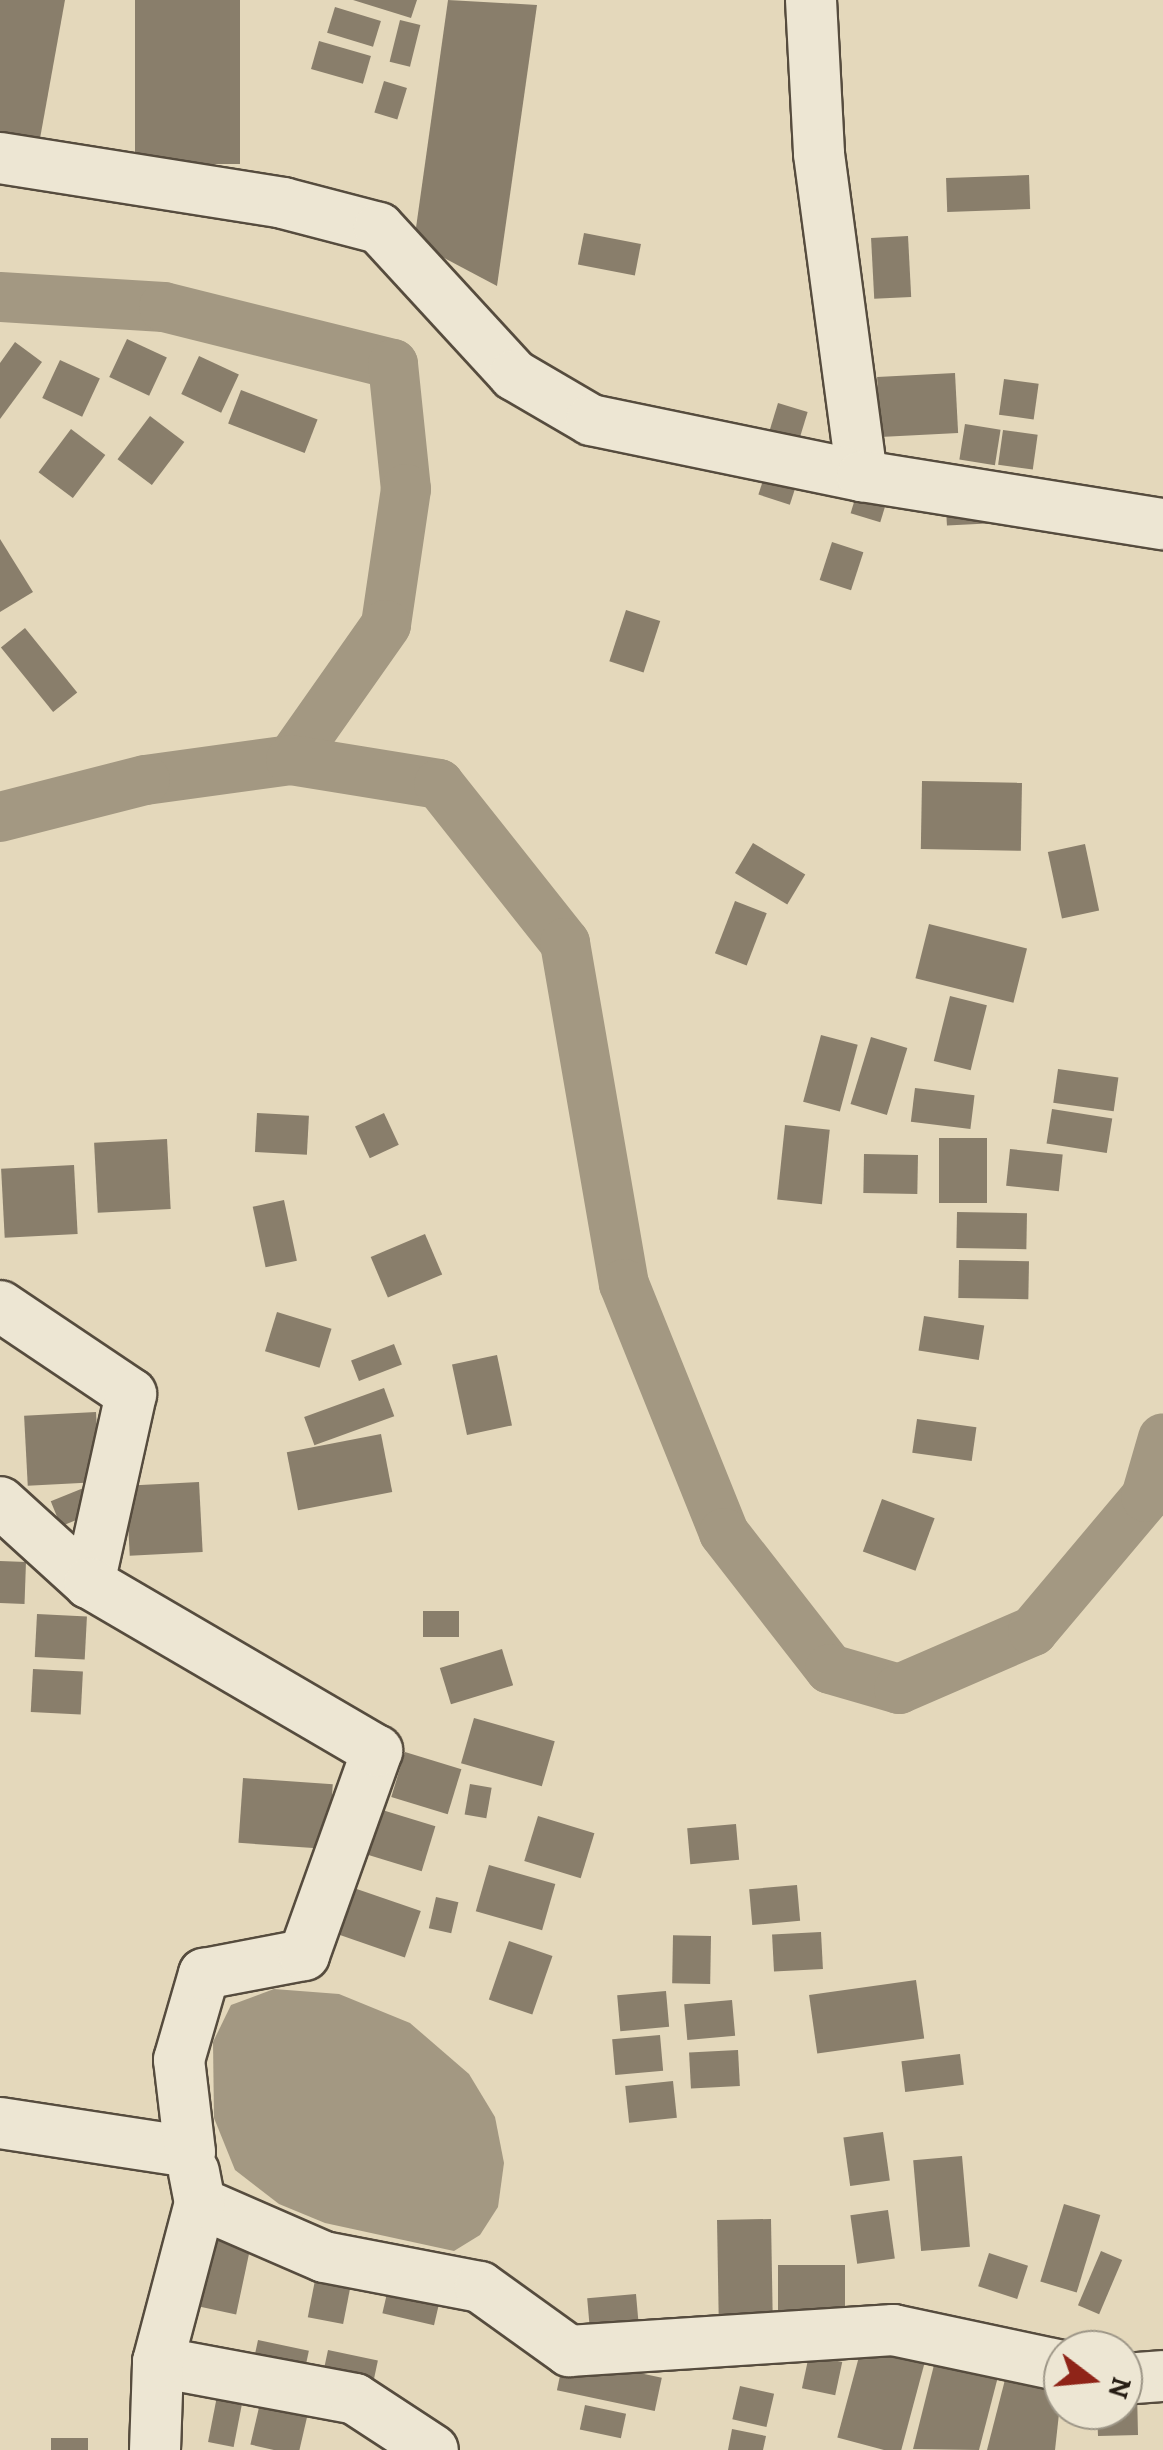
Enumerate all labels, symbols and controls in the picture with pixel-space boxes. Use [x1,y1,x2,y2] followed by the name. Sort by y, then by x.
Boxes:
[1043,2330,1143,2430] north arrow
[1099,2373,1141,2403] text: N

